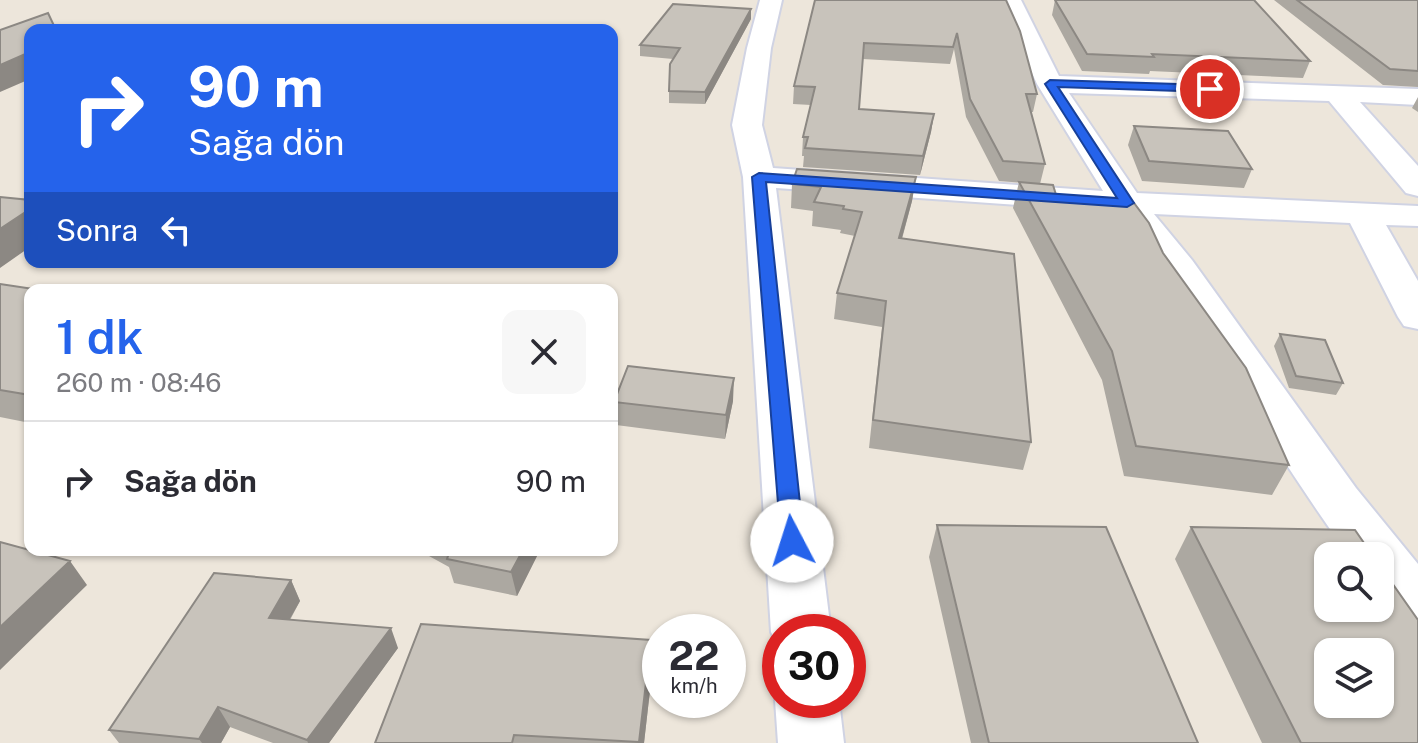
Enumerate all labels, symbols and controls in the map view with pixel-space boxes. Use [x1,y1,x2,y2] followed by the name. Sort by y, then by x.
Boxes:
[188,54,324,120] text: 90 m
[1176,55,1244,123] pin
[56,56,160,160] icon: right
[1188,67,1232,111] icon: arrive
[188,121,345,163] text: Sağa dön
[154,208,198,252] icon: left
[56,212,138,248] text: Sonra
[56,308,143,365] text: 1 dk
[502,310,586,394] button: close
[56,367,221,398] text: 260 m · 08:46
[56,459,100,503] icon: right
[124,463,257,499] text: Sağa dön
[516,463,586,499] text: 90 m
[750,499,834,583] position arrow
[1314,542,1394,718] map controls
[1314,542,1394,622] button: search
[762,614,866,718] speed limit sign: 30
[669,632,719,679] text: 22
[1314,638,1394,718] button: layers
[670,674,718,698] text: km/h

